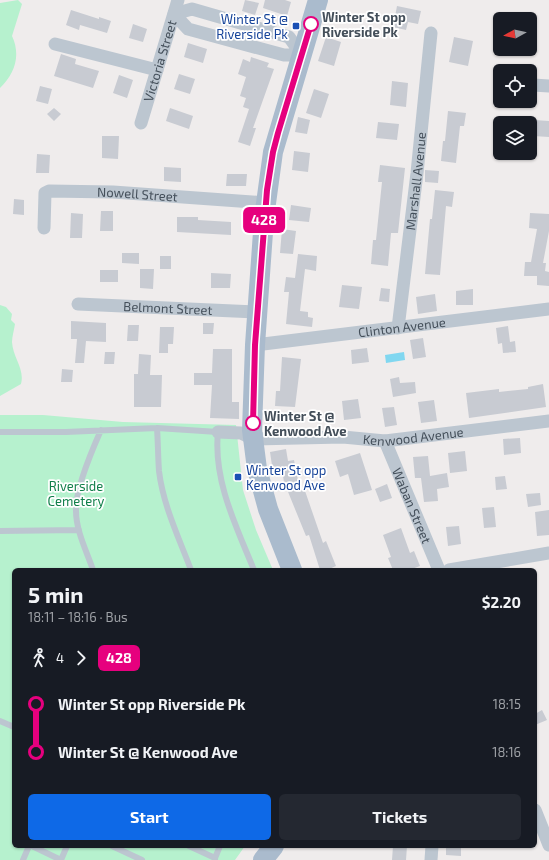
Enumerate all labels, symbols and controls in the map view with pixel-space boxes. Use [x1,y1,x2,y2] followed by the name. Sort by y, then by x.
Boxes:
[322,9,406,40] place label: Winter St opp Riverside Pk
[216,11,288,42] place label: Winter St @ Riverside Pk
[493,12,537,56] north arrow
[493,12,537,160] map controls
[303,16,319,32] marker: Winter St opp Riverside Pk
[140,18,180,104] street label: Victoria Street
[291,21,301,31] marker: Winter St @ Riverside Pk
[493,64,537,108] button: locate
[493,116,537,160] button: layers
[402,131,429,231] street label: Marshall Avenue
[97,184,178,205] street label: Nowell Street
[241,207,287,233] line badge: 428
[251,211,277,228] text: 428
[123,298,213,318] street label: Belmont Street
[357,314,447,340] street label: Clinton Avenue
[264,408,347,439] place label: Winter St @ Kenwood Ave
[245,415,261,431] marker: Winter St @ Kenwood Ave
[362,424,464,449] street label: Kenwood Avenue
[246,462,326,493] place label: Winter St opp Kenwood Ave
[389,465,435,546] street label: Waban Street
[233,472,243,482] marker: Winter St opp Kenwood Ave
[48,478,105,509] park label: Riverside Cemetery
[28,581,84,607] text: 5 min
[482,593,521,611] text: $2.20
[28,609,128,625] text: 18:11 – 18:16 · Bus
[28,647,50,669] icon: walk
[70,647,92,669] icon: forward
[106,649,132,666] text: 428
[56,650,64,666] text: 4
[58,695,245,713] text: Winter St opp Riverside Pk
[493,696,521,712] text: 18:15
[58,743,238,761] text: Winter St @ Kenwood Ave
[492,744,521,760] text: 18:16
[28,794,271,840] button: Start
[279,794,521,840] button: Tickets

